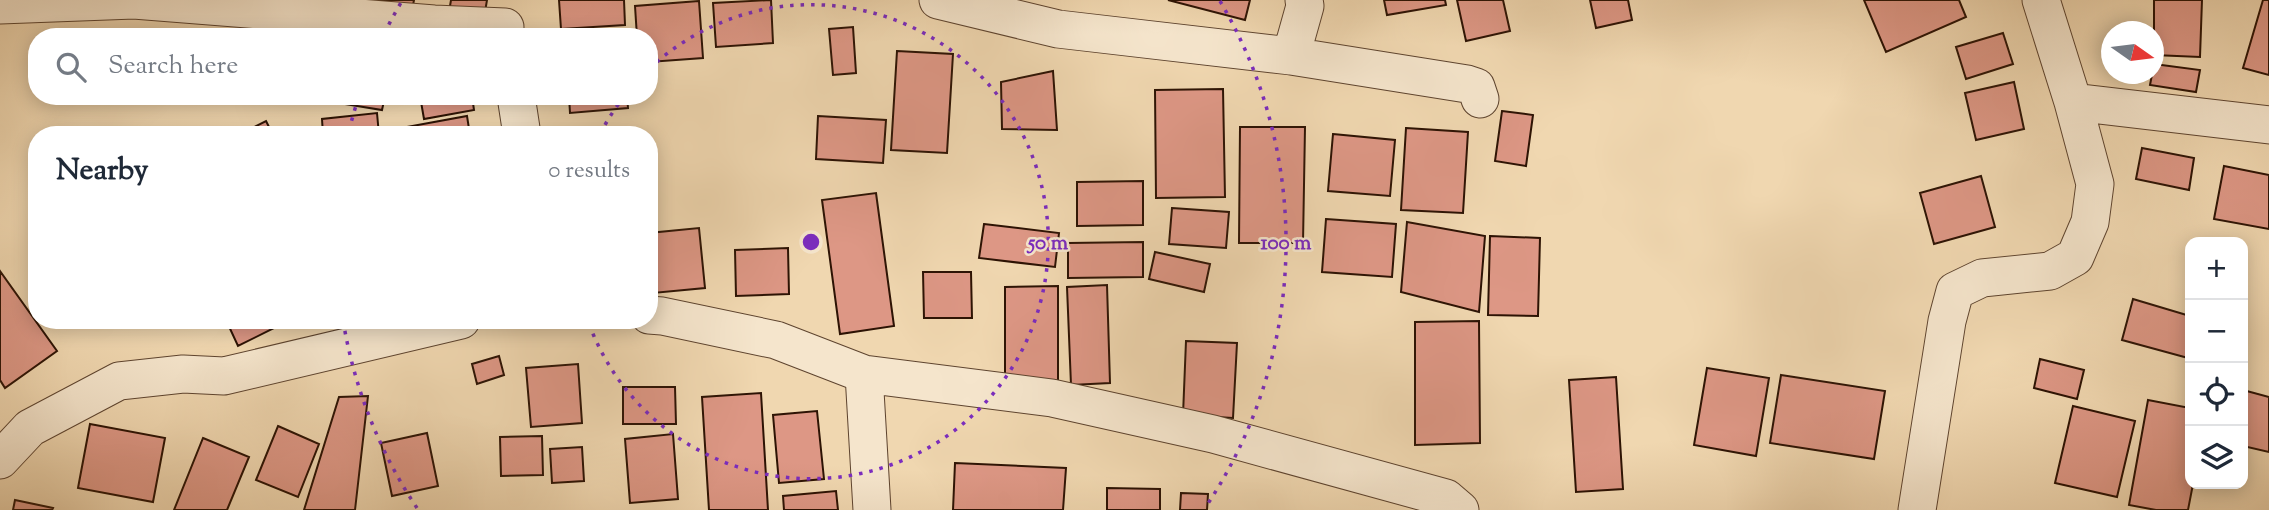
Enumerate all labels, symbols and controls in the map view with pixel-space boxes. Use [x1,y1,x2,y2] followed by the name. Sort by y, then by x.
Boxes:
[2101,21,2164,84] north arrow
[28,28,658,105] search box
[52,48,90,86] icon: search
[108,48,238,85] text: Search here
[56,150,148,193] text: Nearby
[548,155,630,188] text: 0 results
[1026,229,1069,259] text: 50 m
[1261,229,1312,259] text: 100 m
[799,230,823,254] centre of rings
[2185,237,2248,489] map controls
[2185,237,2248,300] button: +
[2185,300,2248,363] button: −
[2185,363,2248,426] button: locate
[2185,426,2248,489] button: layers

